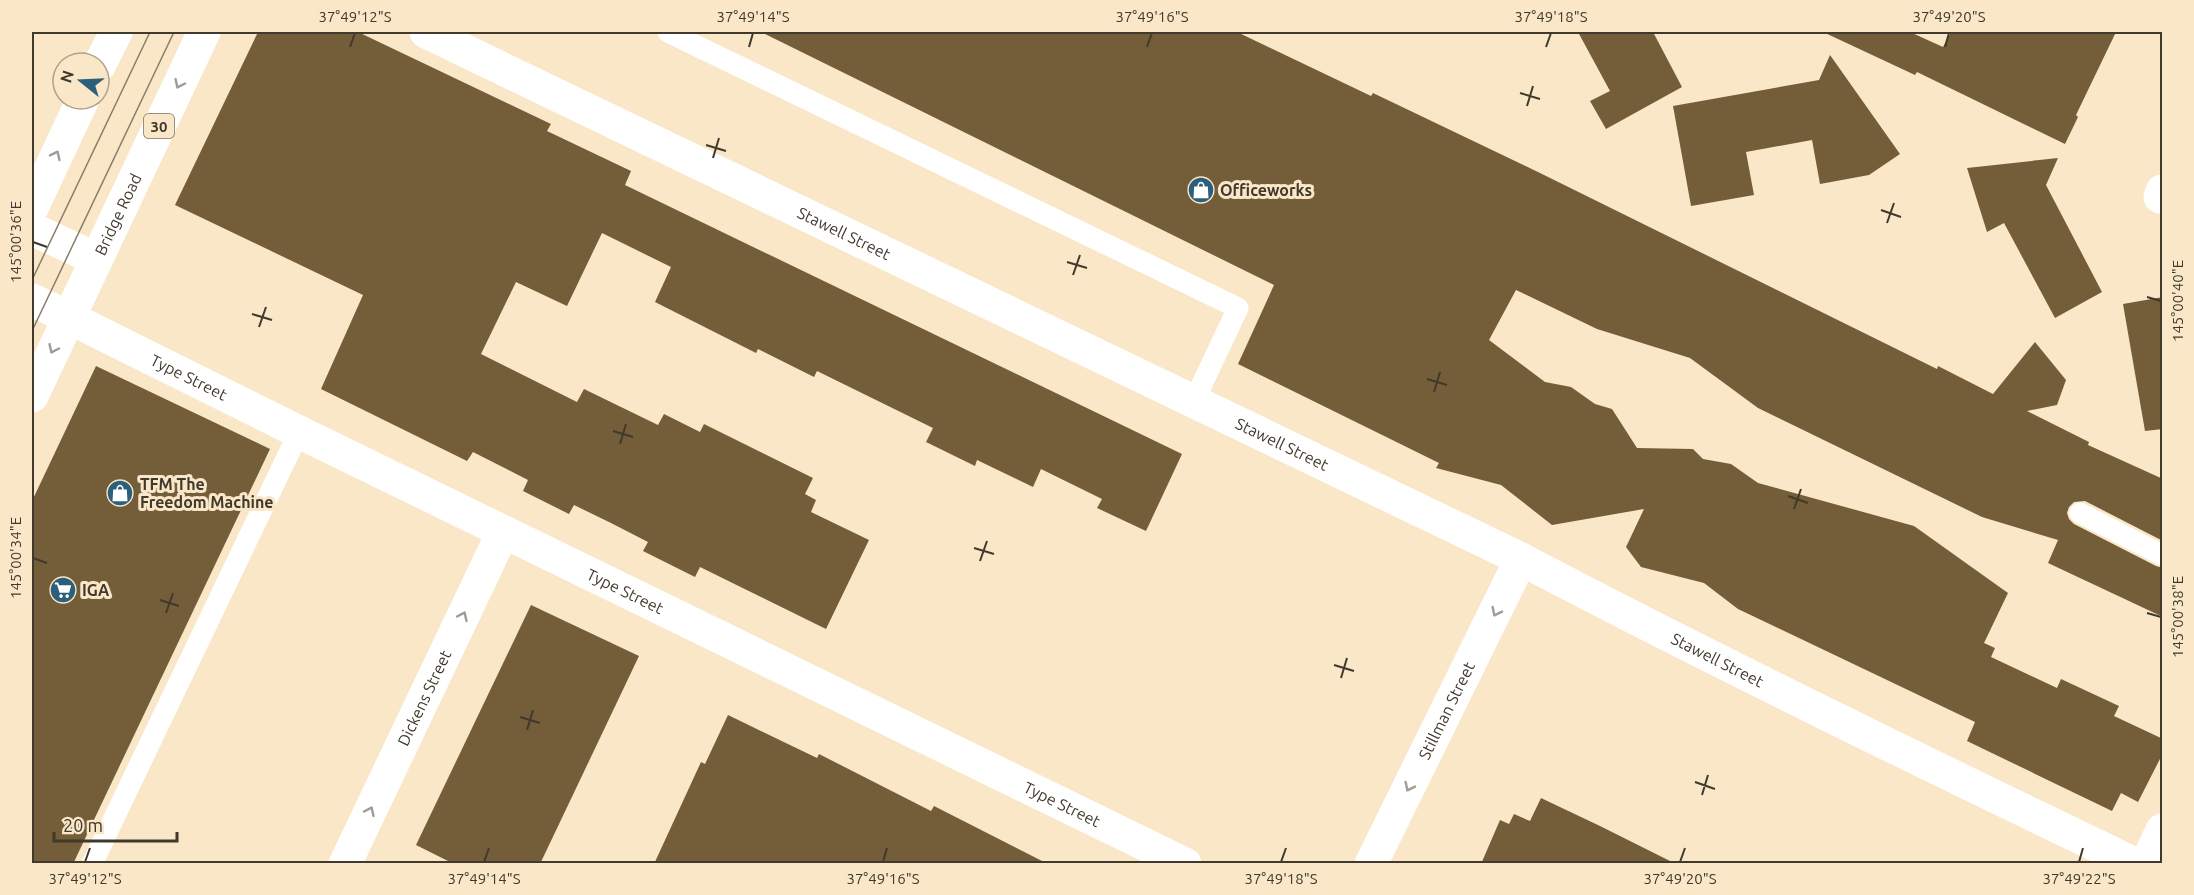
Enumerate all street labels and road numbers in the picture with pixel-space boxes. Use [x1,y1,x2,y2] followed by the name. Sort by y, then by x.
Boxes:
[144,114,174,138] road number: 30
[91,171,145,258] street label: Bridge Road
[795,203,894,264] street label: Stawell Street
[148,351,231,404] street label: Type Street
[1233,414,1332,474] street label: Stawell Street
[584,565,667,618] street label: Type Street
[1668,629,1767,691] street label: Stawell Street
[394,646,455,749] street label: Dickens Street
[1415,658,1478,762] street label: Stillman Street
[1021,778,1104,831] street label: Type Street

